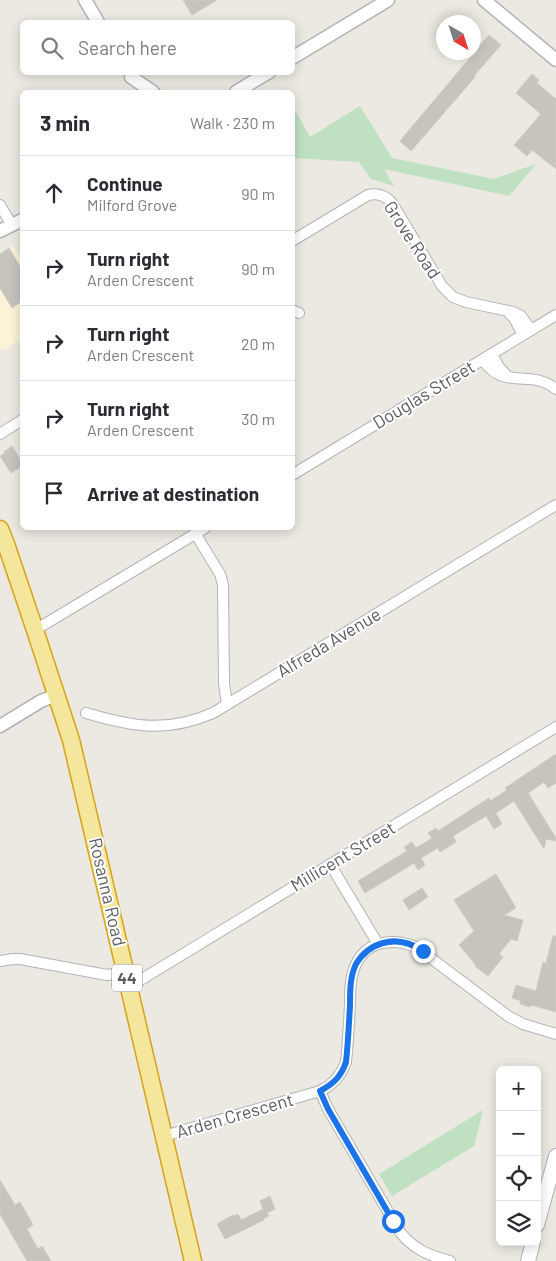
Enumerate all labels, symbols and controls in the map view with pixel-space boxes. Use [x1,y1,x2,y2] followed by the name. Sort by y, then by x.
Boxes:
[436,15,481,60] north arrow
[20,20,295,75] search box
[38,34,66,62] icon: search
[78,36,177,59] text: Search here
[40,110,90,135] text: 3 min
[190,113,275,132] text: Walk · 230 m
[87,172,163,195] text: Continue
[40,179,68,207] icon: ahead
[241,184,275,203] text: 90 m
[87,195,177,214] text: Milford Grove
[380,196,446,282] street label: Grove Road
[87,247,169,270] text: Turn right
[40,254,68,282] icon: right
[241,259,275,278] text: 90 m
[87,270,194,289] text: Arden Crescent
[87,322,169,345] text: Turn right
[40,329,68,357] icon: right
[241,334,275,353] text: 20 m
[87,345,194,364] text: Arden Crescent
[369,355,478,433] street label: Douglas Street
[87,397,169,420] text: Turn right
[40,404,68,432] icon: right
[241,409,275,428] text: 30 m
[87,420,194,439] text: Arden Crescent
[40,479,68,507] icon: arrive
[87,482,259,505] text: Arrive at destination
[273,602,384,682] street label: Alfreda Avenue
[286,816,399,896] street label: Millicent Street
[85,835,131,948] street label: Rosanna Road
[412,940,435,963] route end
[112,964,142,991] road number: 44
[496,1066,541,1246] map controls
[496,1066,541,1111] button: +
[174,1088,296,1142] street label: Arden Crescent
[496,1111,541,1156] button: −
[496,1156,541,1201] button: locate
[496,1201,541,1246] button: layers
[382,1210,405,1233] route start

